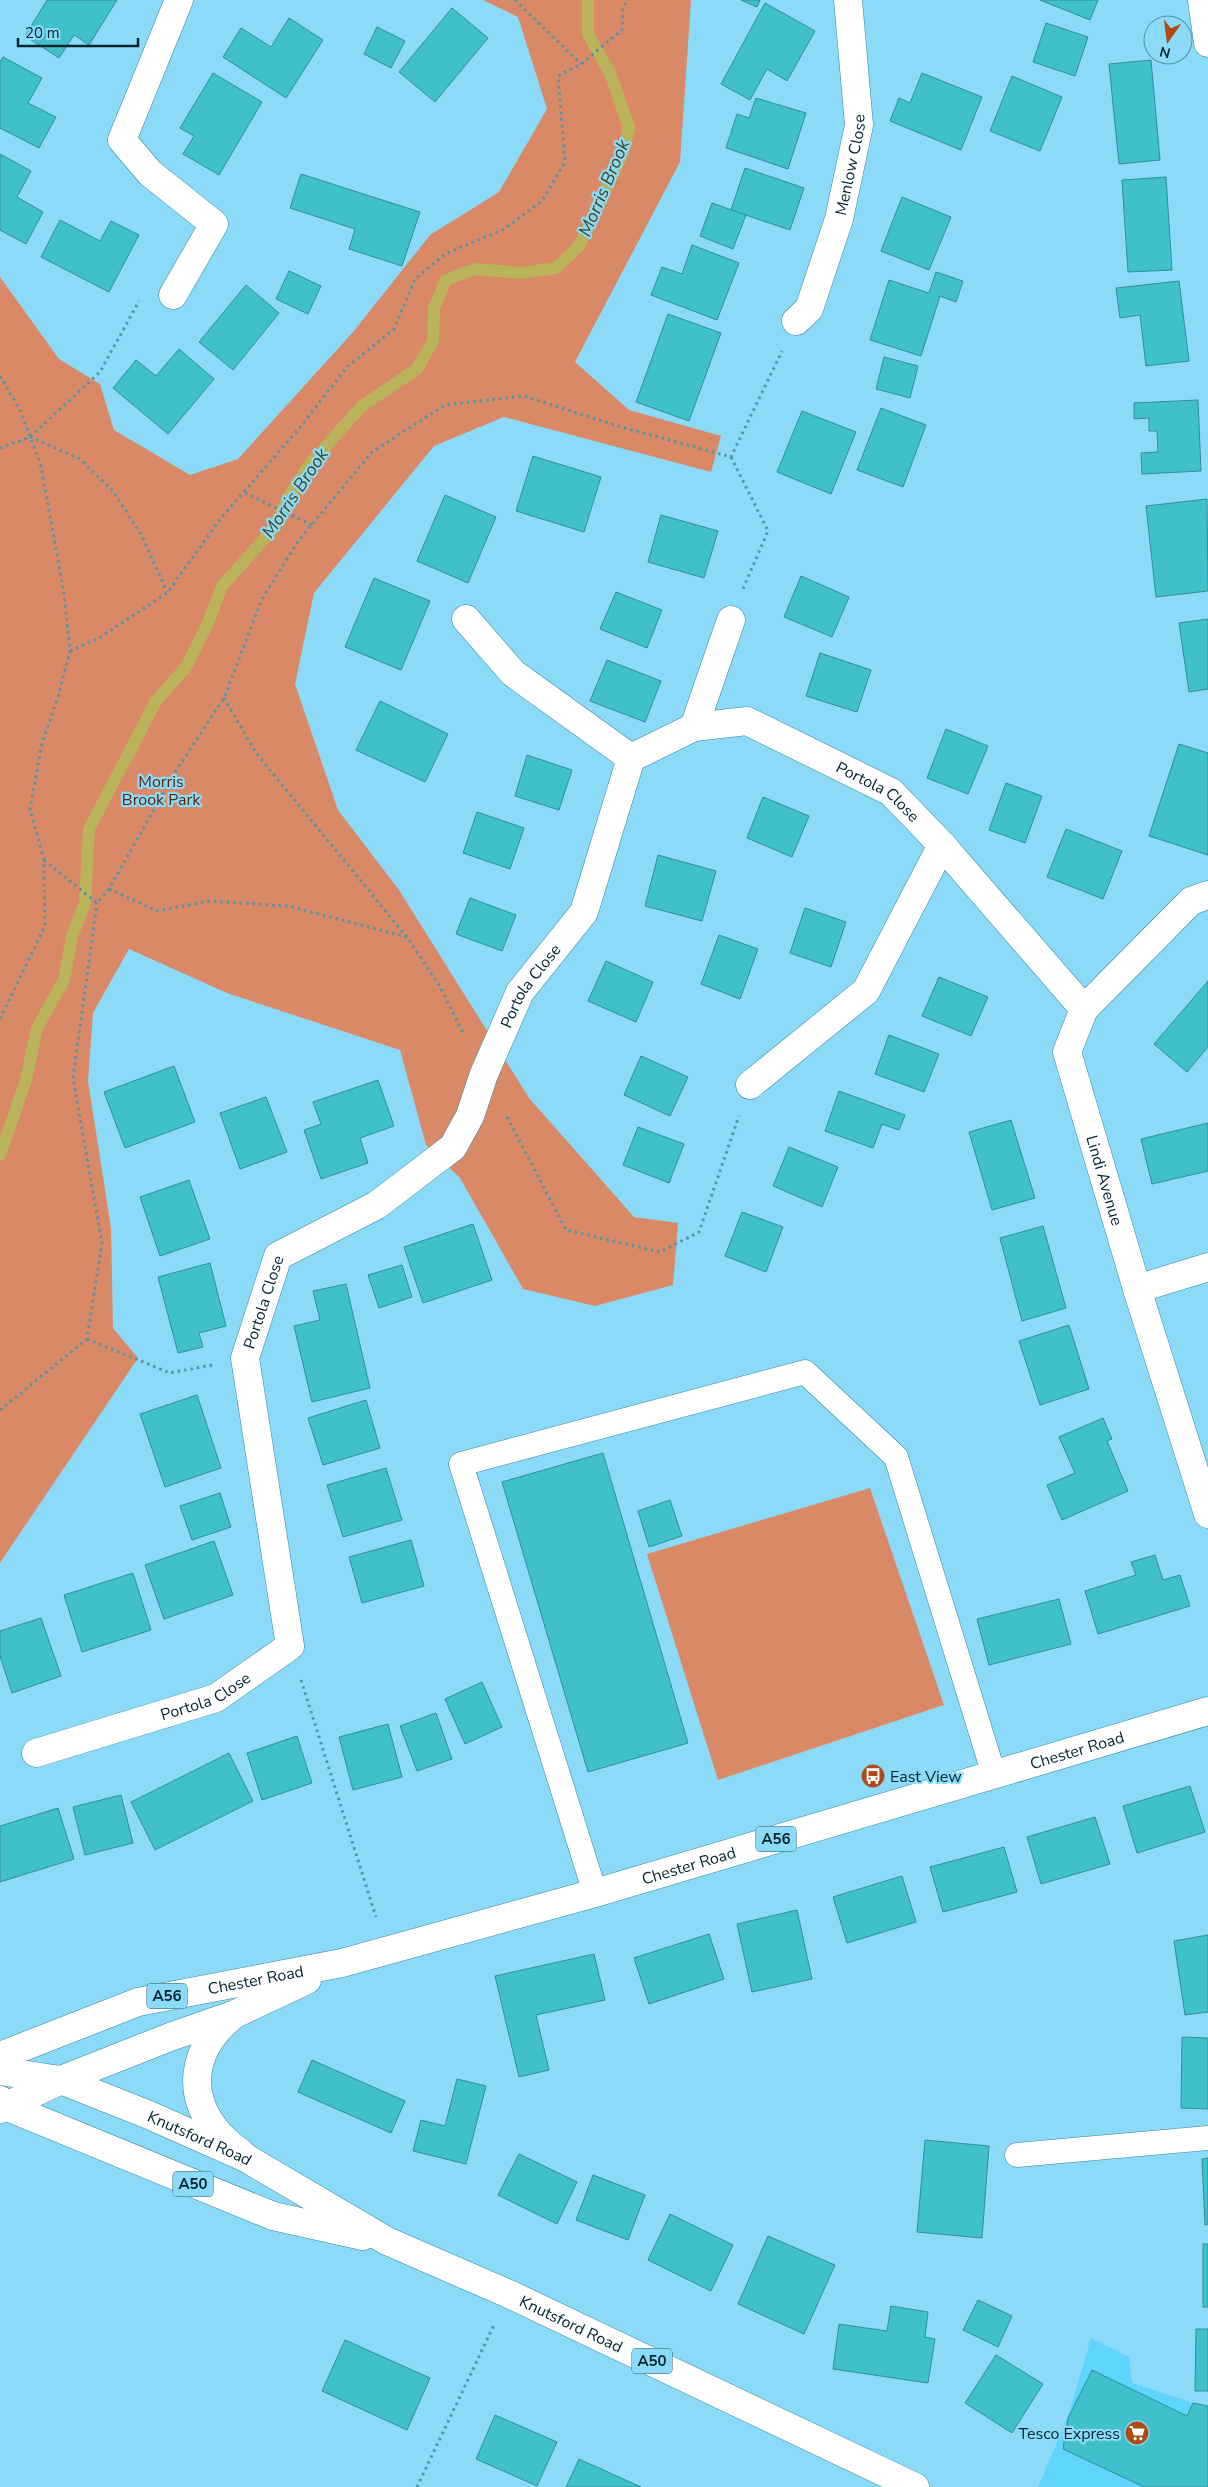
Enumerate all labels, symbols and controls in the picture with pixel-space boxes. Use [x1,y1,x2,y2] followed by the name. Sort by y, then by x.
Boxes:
[18,15,138,47] scale bar
[1143,15,1193,65] north arrow
[25,23,60,43] text: 20 m
[1158,42,1172,63] text: N
[830,113,871,218] street label: Menlow Close
[573,135,636,240] water label: Morris Brook
[256,443,334,543] water label: Morris Brook
[832,757,924,827] street label: Portola Close
[122,771,201,811] park label: Morris Brook Park
[496,940,566,1032] street label: Portola Close
[1080,1133,1128,1228] street label: Lindi Avenue
[239,1253,289,1352] street label: Portola Close
[158,1667,255,1726] street label: Portola Close
[1027,1727,1127,1775] street label: Chester Road
[860,1763,886,1789] bus stop icon: East View
[890,1766,962,1788] place label: East View
[756,1826,796,1852] road number: A56
[639,1842,739,1891] street label: Chester Road
[206,1961,306,2000] street label: Chester Road
[147,1984,187,2008] road number: A56
[144,2106,256,2171] street label: Knutsford Road
[173,2172,213,2196] road number: A50
[516,2291,626,2358] street label: Knutsford Road
[632,2348,672,2374] road number: A50
[1124,2420,1150,2446] supermarket icon: Tesco Express
[1019,2423,1120,2445] place label: Tesco Express

